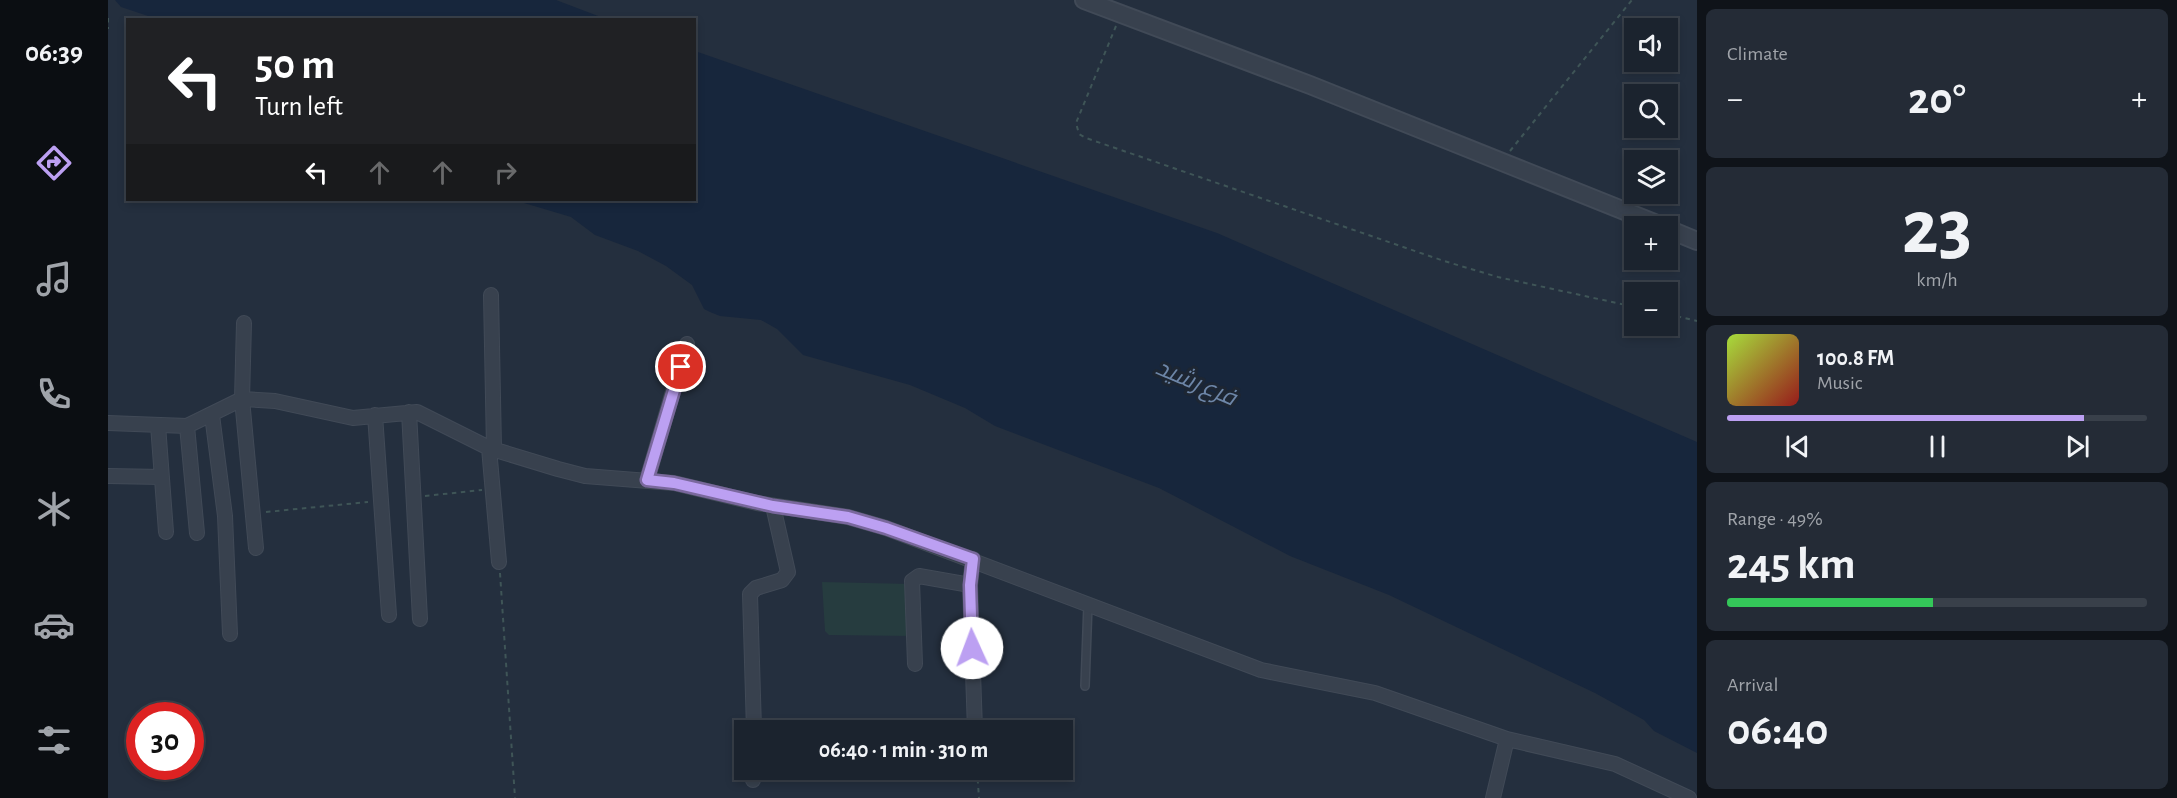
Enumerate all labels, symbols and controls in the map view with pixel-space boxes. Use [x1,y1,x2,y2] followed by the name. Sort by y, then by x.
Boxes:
[1624,18,1678,336] map controls
[1624,18,1678,72] button: sound
[25,39,83,66] text: 06:39
[156,42,234,120] icon: left
[255,44,335,86] text: 50 m
[1727,44,1788,64] text: Climate
[1908,77,1966,122] text: 20°
[1727,83,1743,116] text: −
[2131,83,2147,116] text: +
[1624,84,1678,138] button: search
[255,93,343,120] text: Turn left
[33,142,75,184] icon: directions
[1624,150,1678,204] button: layers
[300,156,333,189] icon: left
[363,156,396,189] icon: ahead
[426,156,459,189] icon: ahead
[489,156,522,189] icon: right
[1902,190,1972,268] text: 23
[1624,216,1678,270] button: +
[33,258,75,300] icon: music
[1916,270,1958,290] text: km/h
[1624,282,1678,336] button: −
[655,341,706,392] pin
[1817,347,1894,369] text: 100.8 FM
[664,350,697,383] icon: arrive
[1151,355,1241,414] water label: فرع رشيد
[33,373,75,415] icon: phone
[1817,373,1863,393] text: Music
[1781,430,1814,463] icon: previous
[1921,430,1954,463] icon: pause
[2061,430,2094,463] icon: next
[33,488,75,530] icon: climate
[1727,509,1823,529] text: Range · 49%
[1727,542,1856,587] text: 245 km
[33,604,75,646] icon: car
[940,616,1004,680] position arrow
[1727,675,1778,695] text: Arrival
[126,702,204,780] speed limit sign: 30
[1727,708,1829,753] text: 06:40
[33,719,75,761] icon: filters
[819,739,988,761] text: 06:40 · 1 min · 310 m

